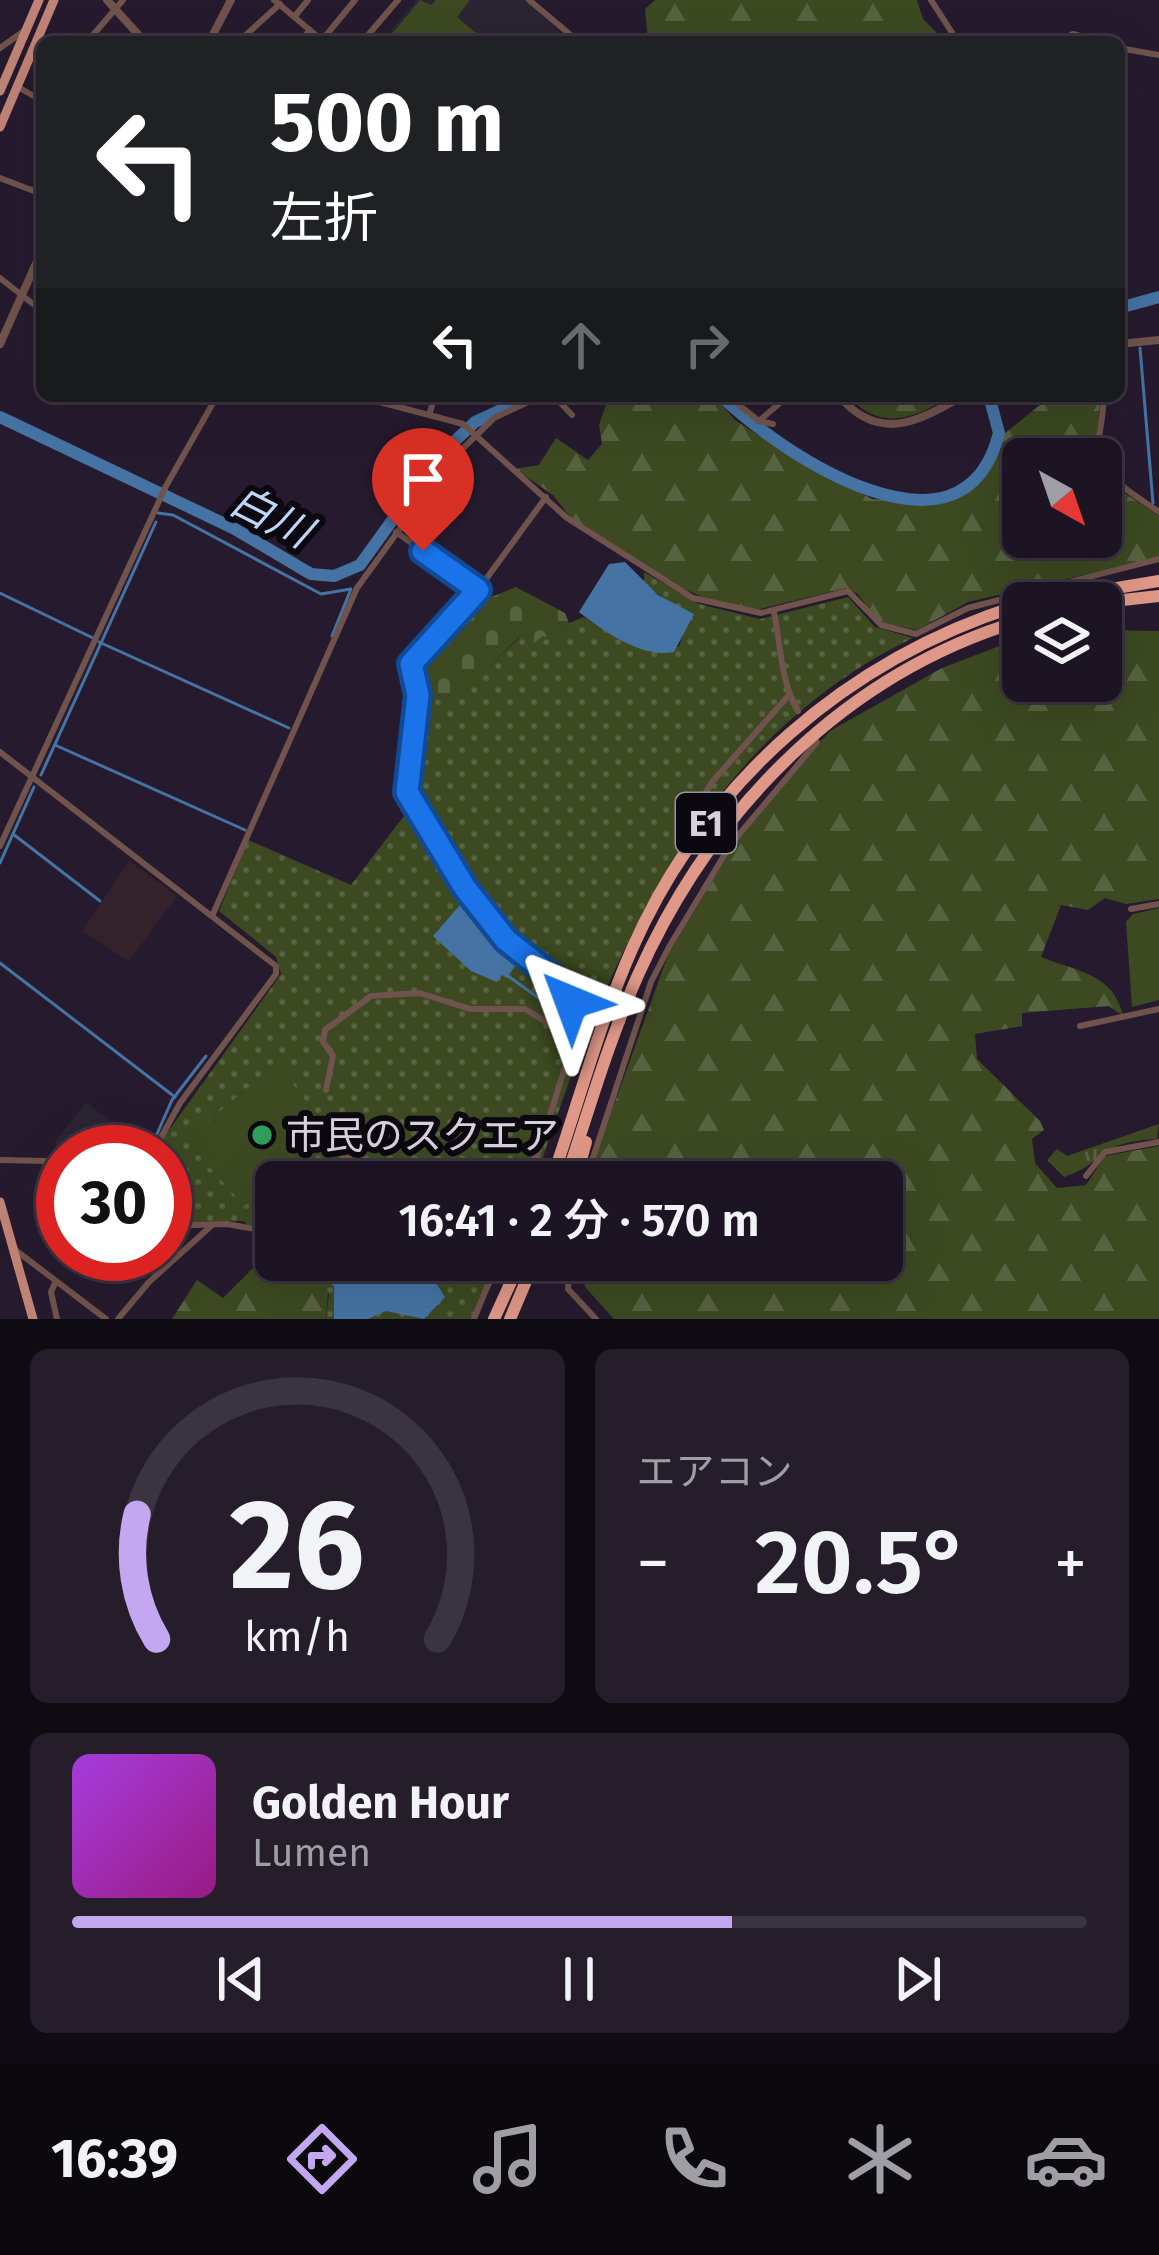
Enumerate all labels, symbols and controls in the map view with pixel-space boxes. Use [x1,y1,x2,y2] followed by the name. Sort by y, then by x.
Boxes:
[270,72,504,173] text: 500 m
[72,84,228,240] icon: left
[270,187,378,251] text: 左折
[422,312,488,378] icon: left
[548,312,614,378] icon: ahead
[674,312,740,378] icon: right
[372,428,474,551] pin
[1002,438,1122,558] north arrow
[1002,438,1122,702] map controls
[390,446,456,512] icon: arrive
[222,476,323,560] water label: 白川
[1002,582,1122,702] button: layers
[676,793,736,853] road number: E1
[508,939,634,1065] position arrow
[286,1113,559,1159] place label: 市民のスクエア
[249,1122,275,1148] marker: 市民のスクエア
[36,1125,192,1281] speed limit sign: 30
[398,1194,760,1248] text: 16:41 · 2 分 · 570 m
[637,1449,793,1495] text: エアコン
[230,1471,365,1621] text: 26
[755,1509,969,1617] text: 20.5°
[637,1524,670,1603] text: −
[1054,1524,1087,1603] text: +
[244,1611,350,1662] text: km/h
[252,1776,509,1830] text: Golden Hour
[252,1830,371,1876] text: Lumen
[208,1946,274,2012] icon: previous
[546,1946,612,2012] icon: pause
[885,1946,951,2012] icon: next
[280,2117,364,2201] icon: directions
[466,2117,550,2201] icon: music
[652,2117,736,2201] icon: phone
[838,2117,922,2201] icon: climate
[1024,2117,1108,2201] icon: car
[51,2127,178,2191] text: 16:39

